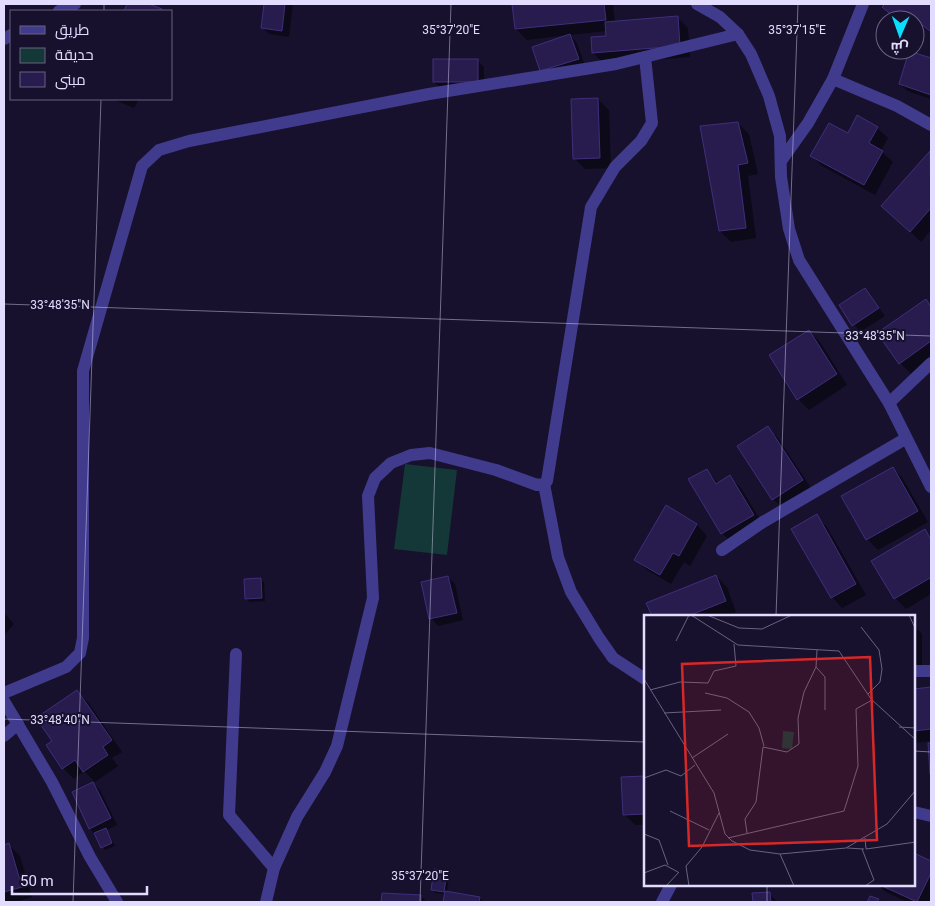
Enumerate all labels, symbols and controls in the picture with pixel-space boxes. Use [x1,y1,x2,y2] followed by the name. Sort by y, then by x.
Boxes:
[10,10,172,100] legend
[875,10,925,60] north arrow
[55,21,89,40] text: طريق
[422,23,480,37] text: 35°37'20"E
[768,23,826,37] text: 35°37'15"E
[890,39,909,56] text: ش
[55,46,94,64] text: حديقة
[55,71,86,90] text: مبنى
[30,298,90,312] text: 33°48'35"N
[845,329,905,343] text: 33°48'35"N
[644,615,915,886] inset map
[30,713,90,727] text: 33°48'40"N
[12,864,148,896] scale bar
[391,869,449,883] text: 35°37'20"E
[20,872,54,890] text: 50 m

